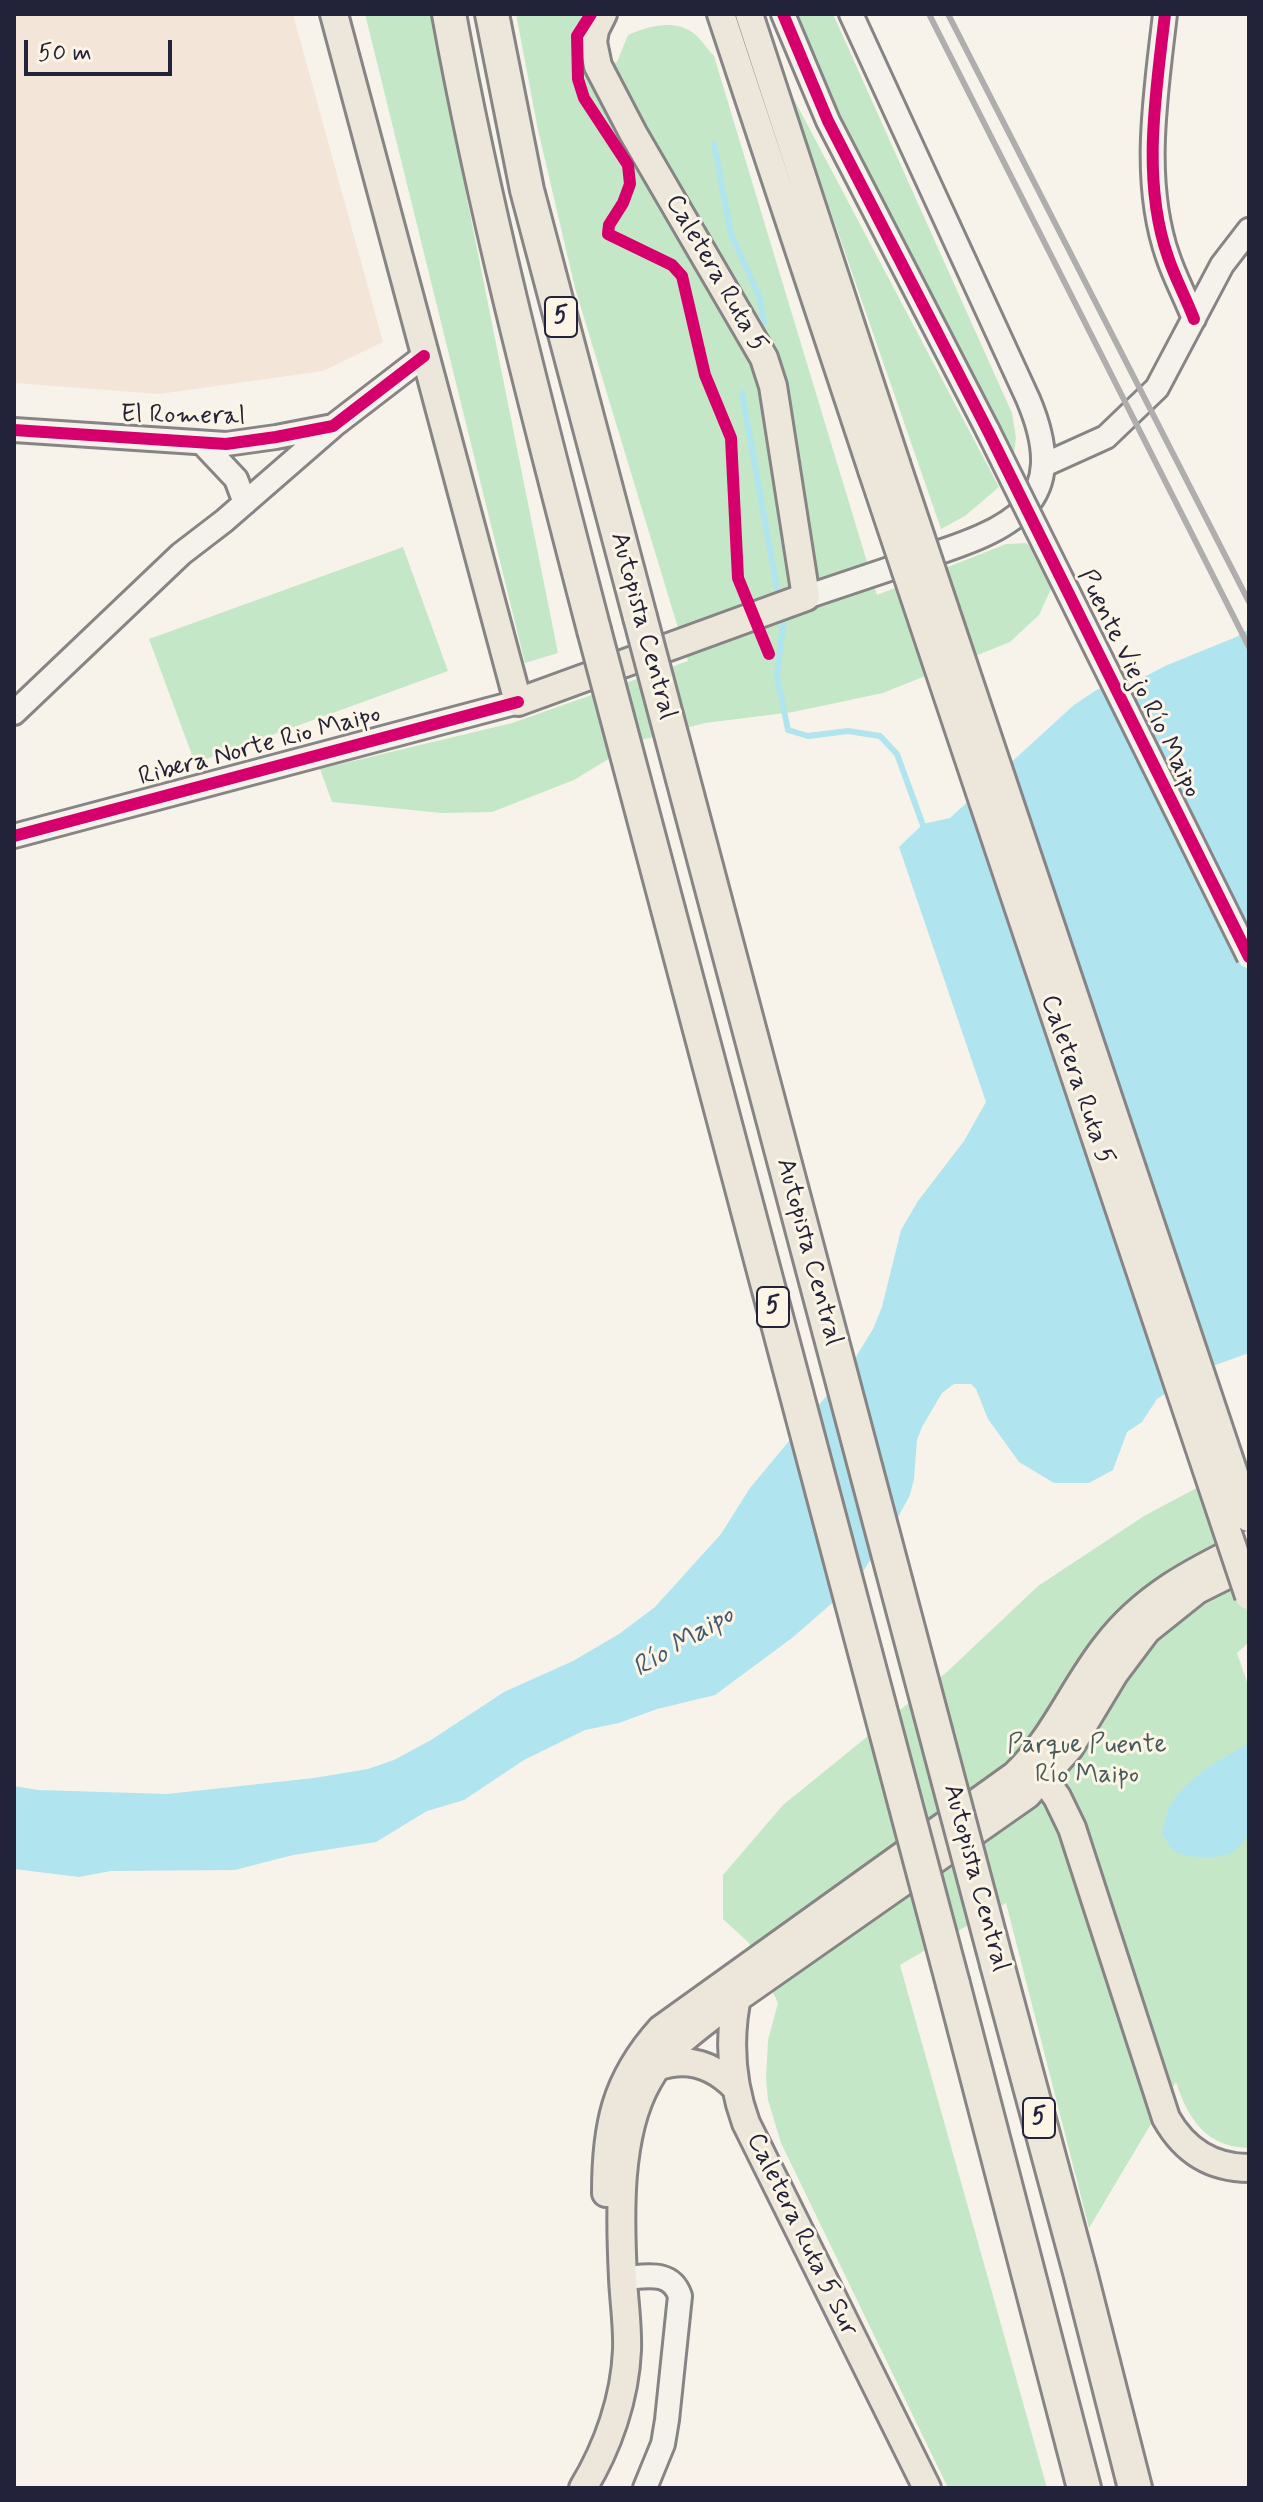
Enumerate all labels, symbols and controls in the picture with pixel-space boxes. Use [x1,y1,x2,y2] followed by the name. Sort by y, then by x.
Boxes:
[28,24,176,74] scale bar
[38,38,92,69] text: 50 m
[657,189,773,359] street label: Caletera Ruta 5
[545,297,577,337] road number: 5
[120,400,246,434] street label: El Romeral
[602,529,682,723] street label: Autopista Central
[1069,565,1207,803] street label: Puente Viejo Río Maipo
[136,700,384,794] street label: Ribera Norte Rio Maipo
[1032,991,1120,1169] street label: Caletera Ruta 5
[768,1155,848,1349] street label: Autopista Central
[757,1287,789,1327] road number: 5
[627,1600,741,1686] water label: Río Maipo
[1007,1731,1167,1792] park label: Parque Puente Río Maipo
[935,1781,1015,1975] street label: Autopista Central
[1023,2098,1055,2138] road number: 5
[738,2128,864,2342] street label: Caletera Ruta 5 Sur

